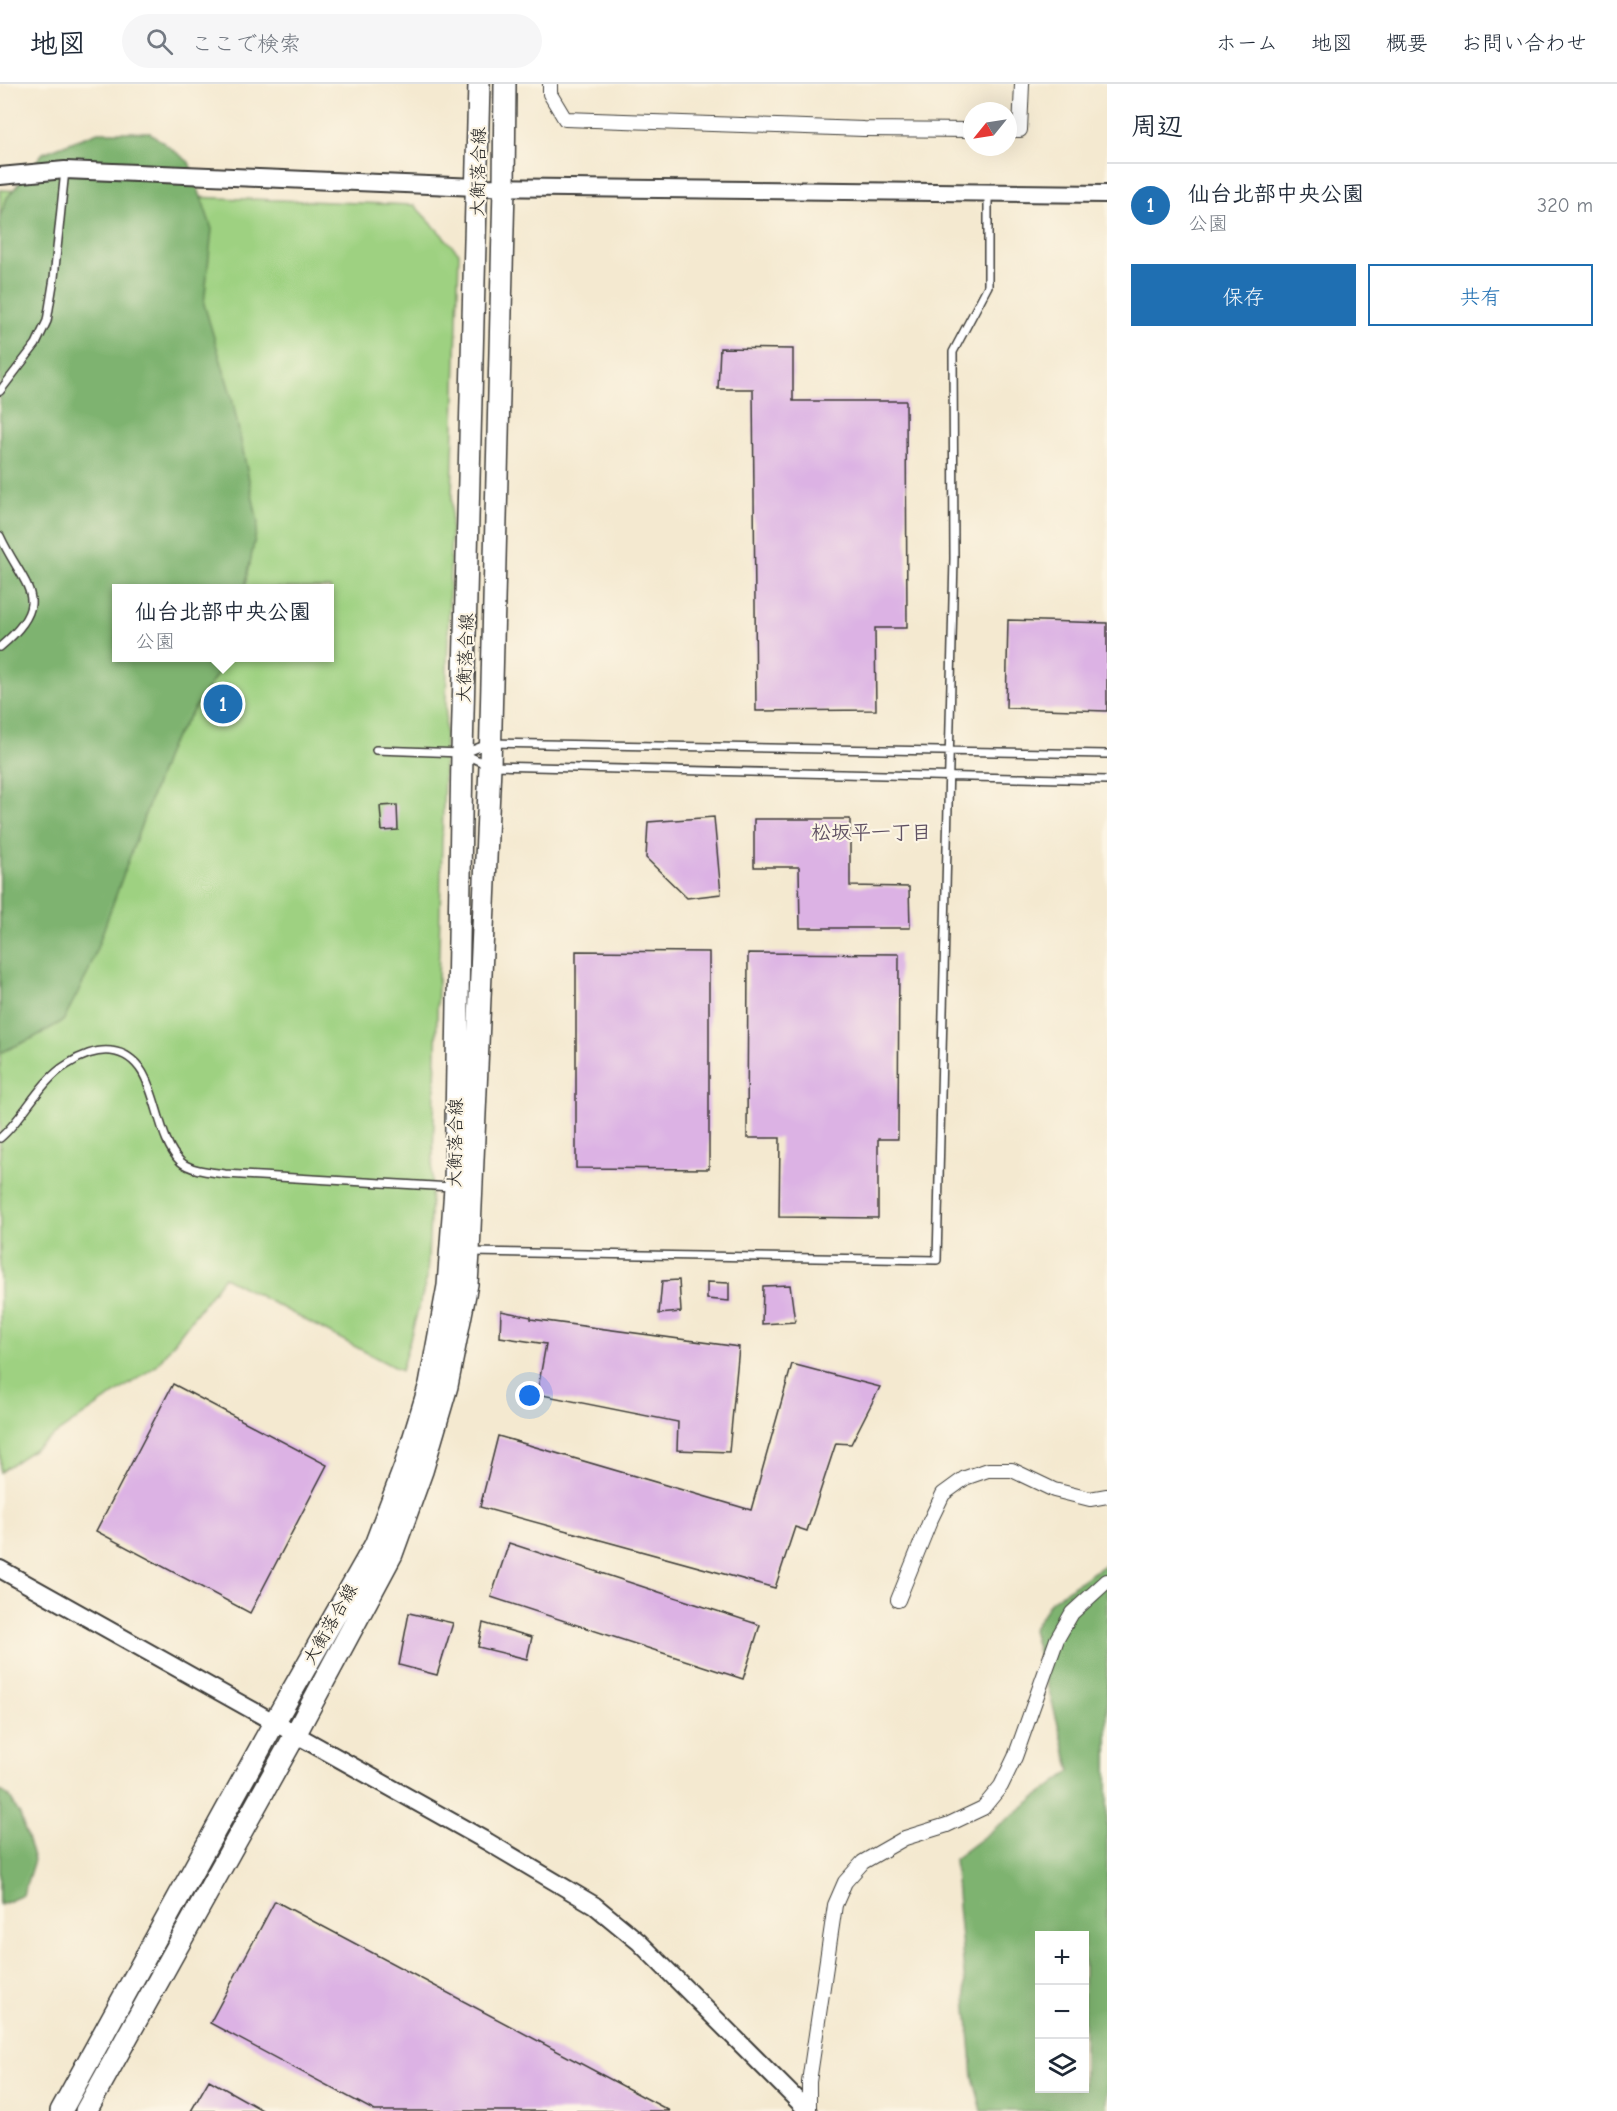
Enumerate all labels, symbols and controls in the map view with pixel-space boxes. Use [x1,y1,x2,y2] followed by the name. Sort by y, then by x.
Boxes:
[122,14,542,68] search box
[143,25,176,58] icon: search
[30,28,86,60] text: 地図
[191,31,301,57] text: ここで検索
[1216,31,1278,55] text: ホーム
[1311,31,1353,55] text: 地図
[1386,31,1428,55] text: 概要
[1461,31,1587,55] text: お問い合わせ
[963,102,1017,156] north arrow
[1131,112,1183,142] text: 周辺
[467,127,490,217] street label: 大衡落合線
[1188,181,1364,207] text: 仙台北部中央公園
[1147,194,1154,217] text: 1
[1537,194,1593,217] text: 320 m
[1188,212,1228,235] text: 公園
[1131,264,1356,326] button: 保存
[1368,264,1593,326] button: 共有
[112,584,334,662] popup
[135,599,311,625] text: 仙台北部中央公園
[453,613,478,703] street label: 大衡落合線
[135,630,175,653] text: 公園
[204,682,242,726] pin: 1
[811,821,931,844] district label: 松坂平一丁目
[444,1098,467,1188] street label: 大衡落合線
[515,1381,544,1410] your location
[299,1580,362,1668] street label: 大衡落合線
[1035,1931,1089,2093] map controls
[1035,1931,1089,1985] button: +
[1035,1985,1089,2039] button: −
[1035,2039,1089,2093] button: layers

